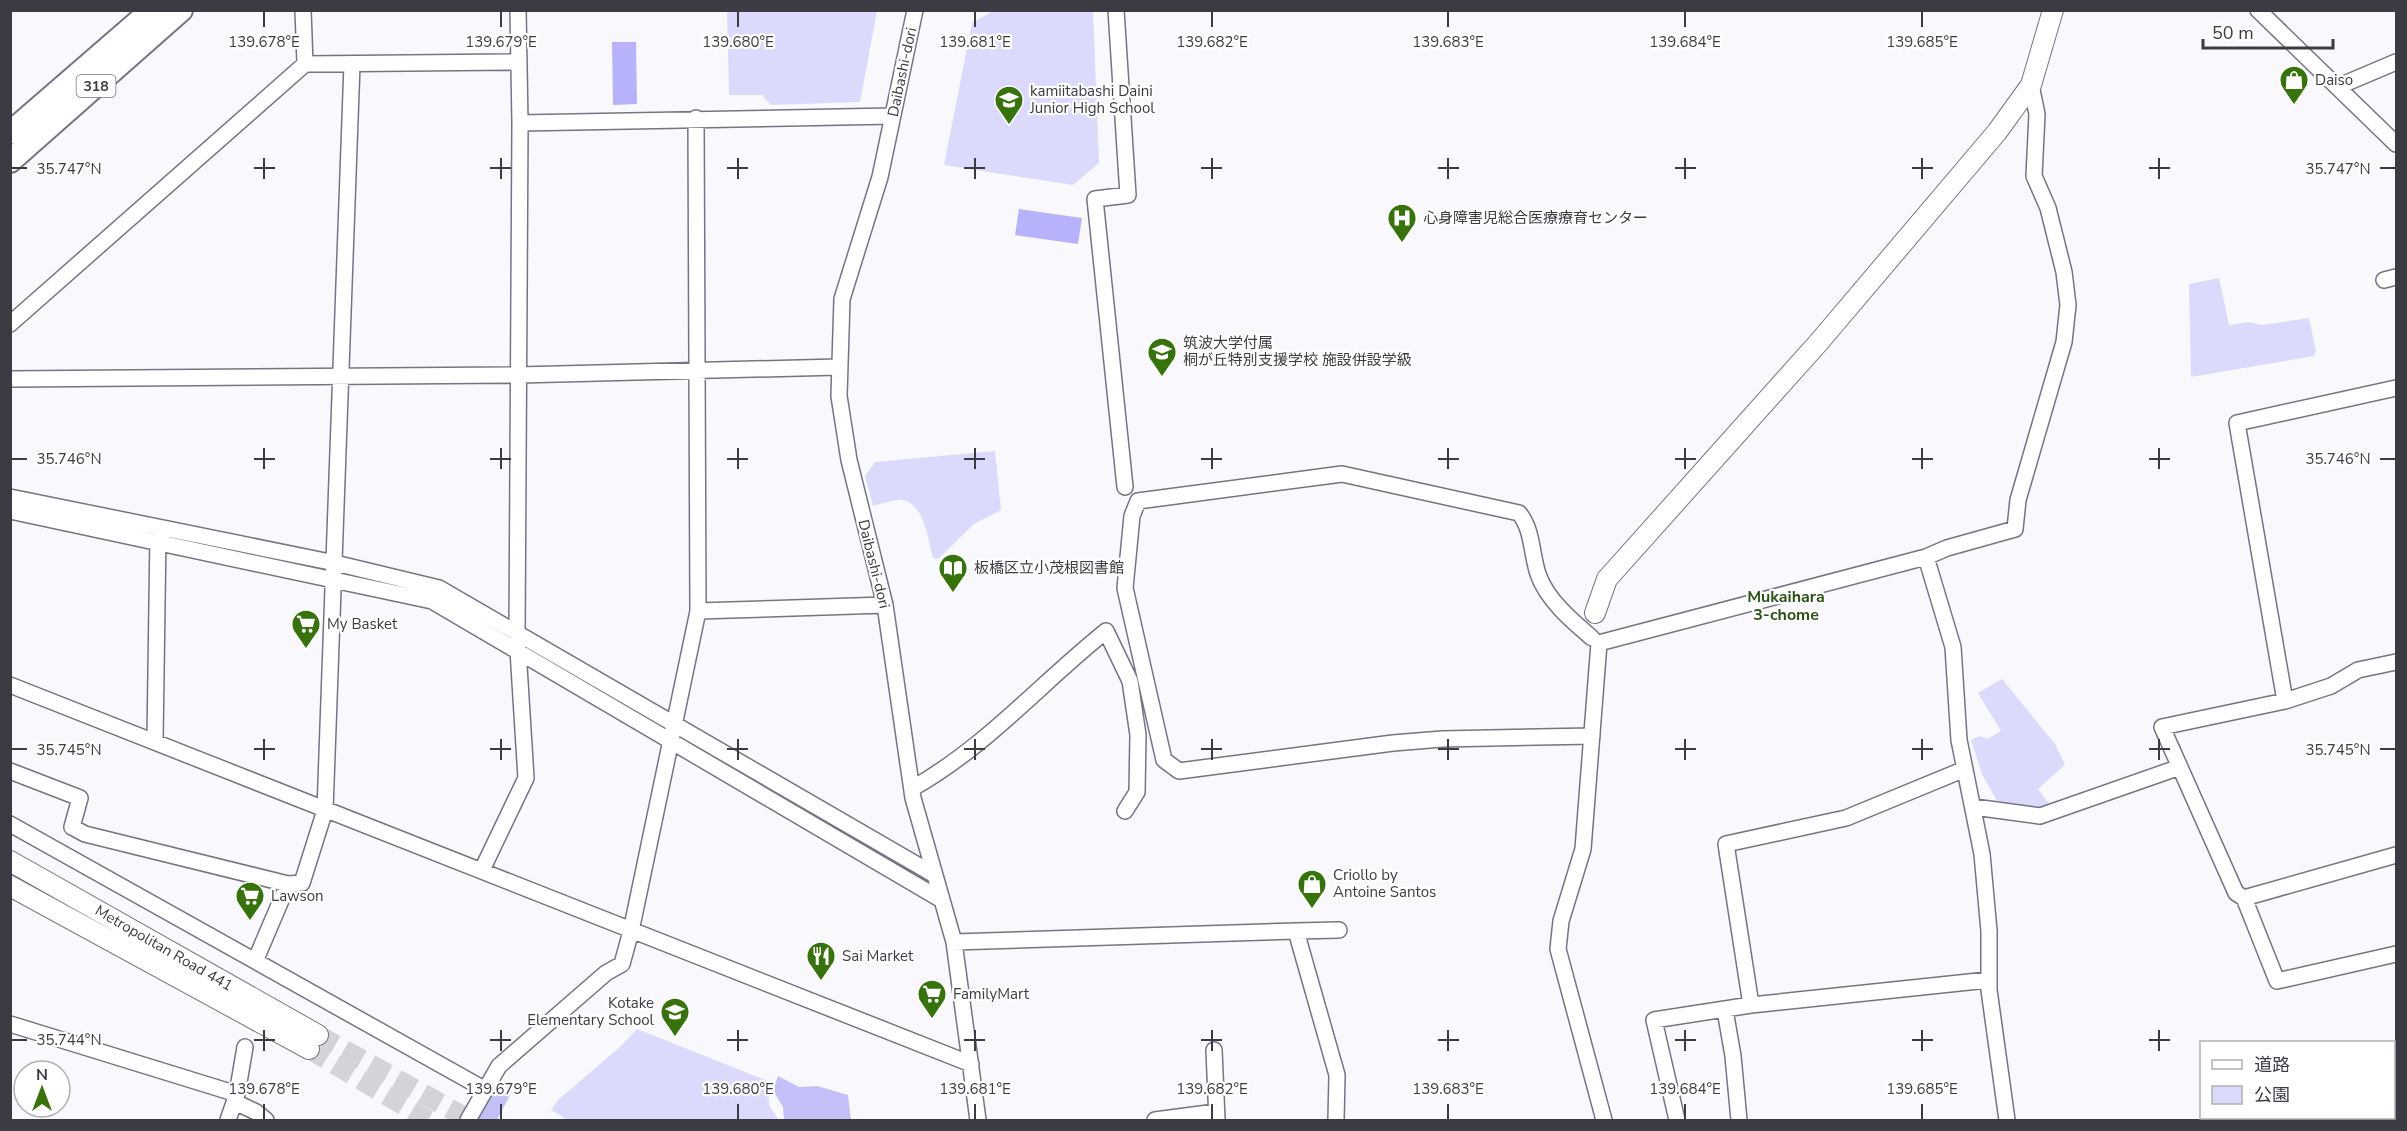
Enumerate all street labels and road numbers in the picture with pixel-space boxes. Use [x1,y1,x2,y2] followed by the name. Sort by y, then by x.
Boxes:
[883,25,921,119] street label: Daibashi-dori
[76,75,116,97] road number: 318
[853,517,895,611] street label: Daibashi-dori
[91,900,237,996] street label: Metropolitan Road 441

